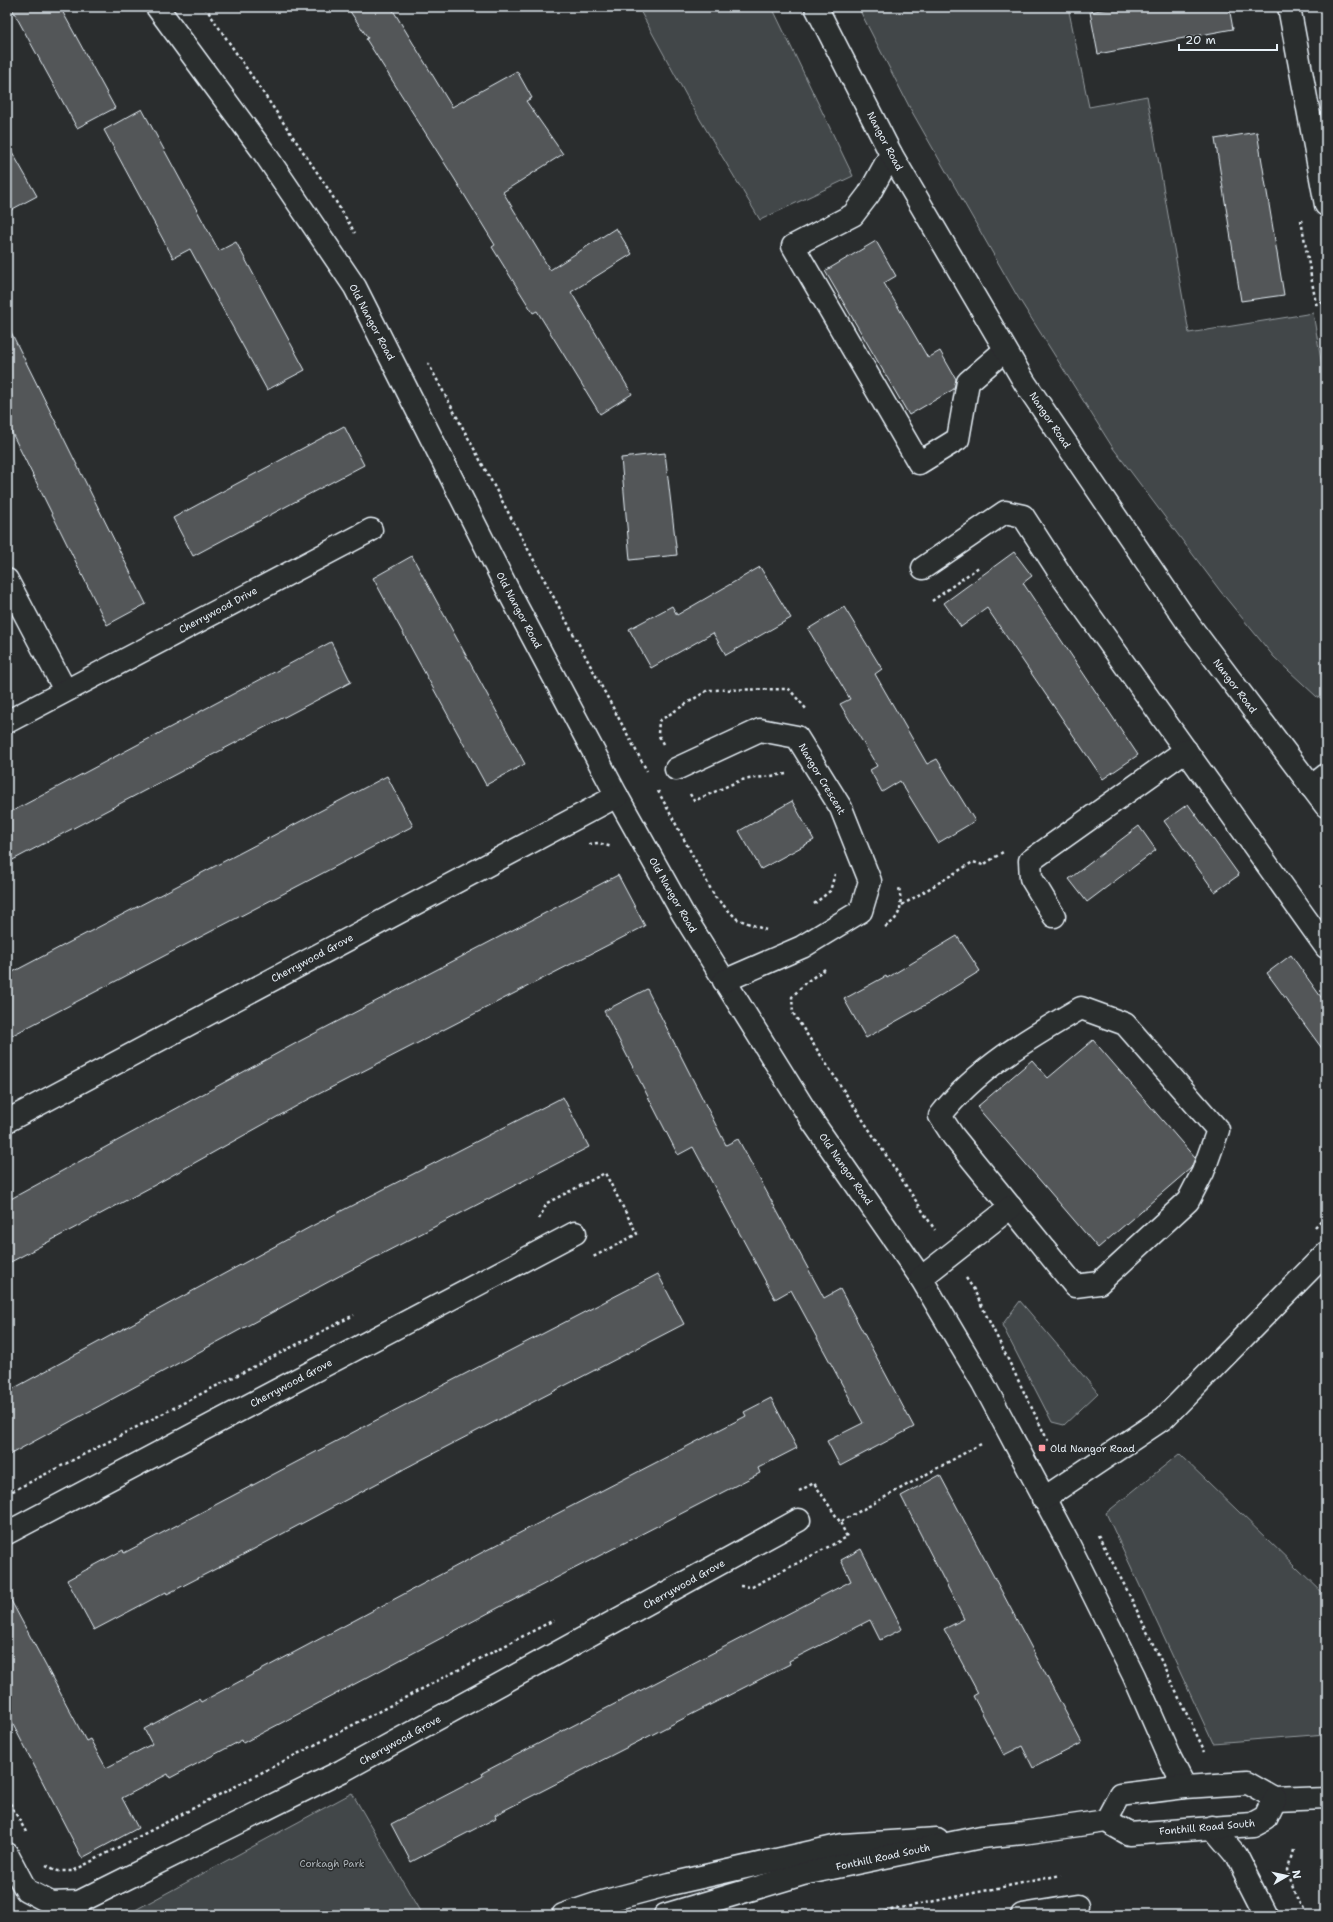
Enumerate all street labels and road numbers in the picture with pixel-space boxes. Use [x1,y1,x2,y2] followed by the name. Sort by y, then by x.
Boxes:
[864,109,906,173] street label: Nangor Road
[346,281,398,363] street label: Old Nangor Road
[1026,389,1074,451] street label: Nangor Road
[493,569,545,651] street label: Old Nangor Road
[176,584,260,636] street label: Cherrywood Drive
[1210,656,1260,716] street label: Nangor Road
[796,741,848,817] street label: Nangor Crescent
[646,855,700,936] street label: Old Nangor Road
[269,931,356,985] street label: Cherrywood Grove
[816,1130,876,1208] street label: Old Nangor Road
[248,1356,335,1410] street label: Cherrywood Grove
[641,1556,727,1612] street label: Cherrywood Grove
[357,1712,443,1768] street label: Cherrywood Grove
[1159,1816,1255,1838] street label: Fonthill Road South
[835,1841,931,1873] street label: Fonthill Road South

